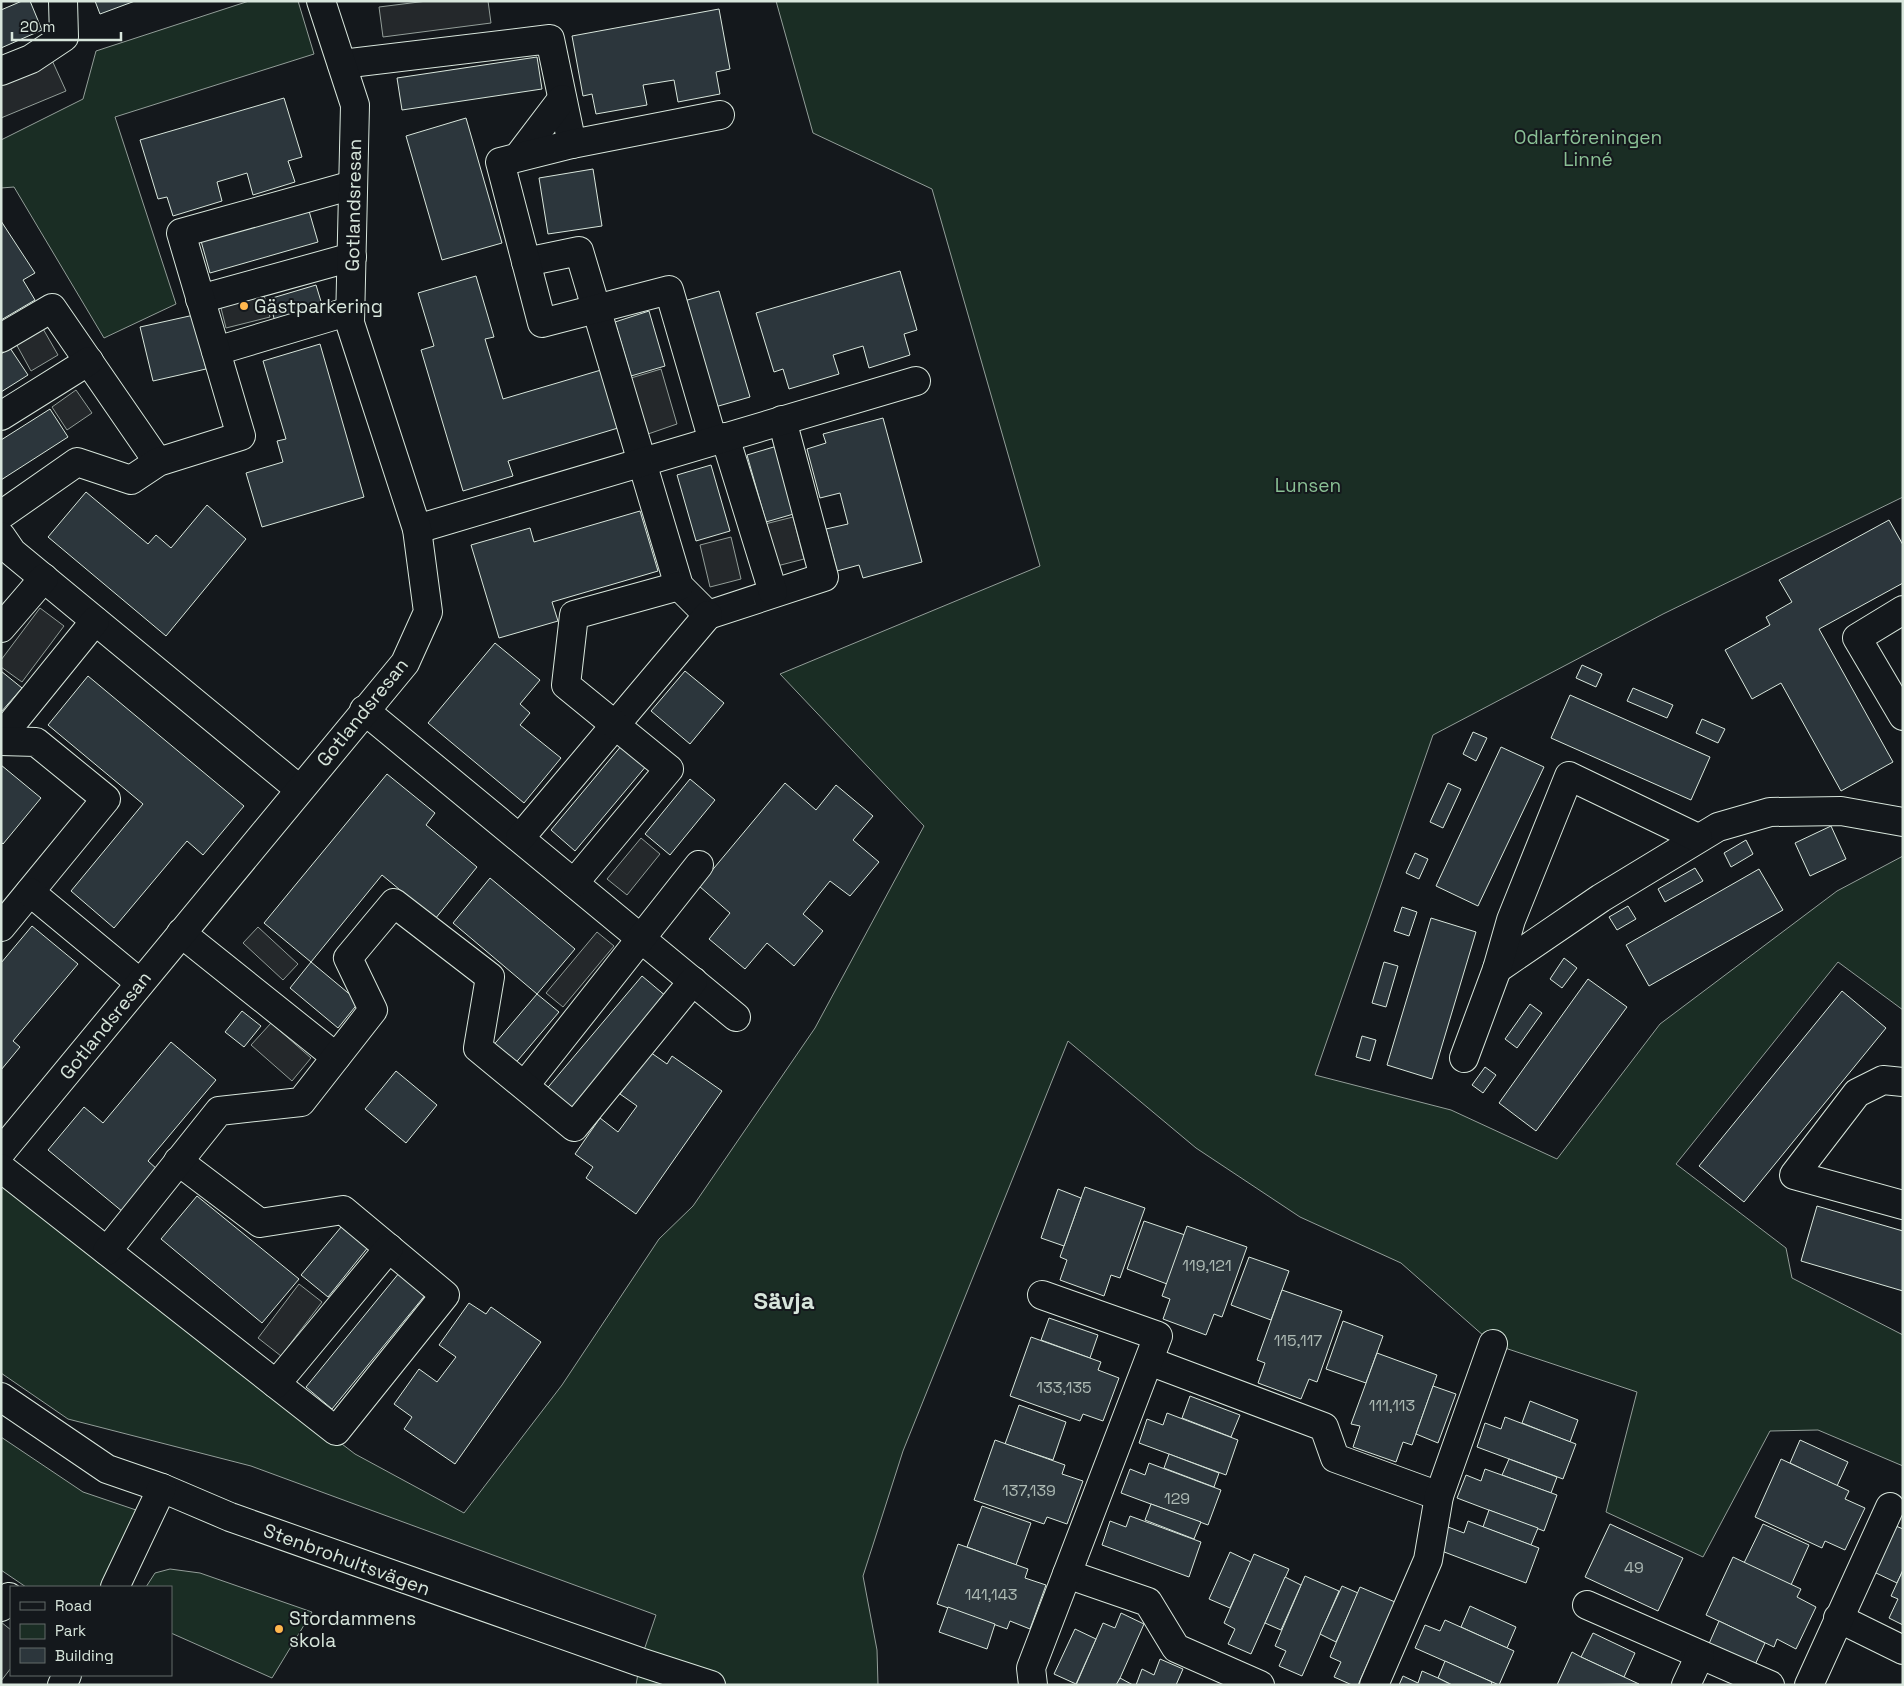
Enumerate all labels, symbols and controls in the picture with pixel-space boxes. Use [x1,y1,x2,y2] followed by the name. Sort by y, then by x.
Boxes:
[12,10,121,42] scale bar
[20,17,55,36] text: 20 m
[1514,125,1662,172] park label: Odlarföreningen Linné
[340,138,367,272] street label: Gotlandsresan
[254,294,383,319] place label: Gästparkering
[238,300,250,312] marker: Gästparkering
[1275,473,1341,498] park label: Lunsen
[311,653,414,772] street label: Gotlandsresan
[54,966,157,1085] street label: Gotlandsresan
[1182,1255,1232,1276] house number: 119,121
[753,1285,815,1316] district label: Sävja
[1274,1330,1322,1351] house number: 115,117
[1036,1377,1092,1398] house number: 133,135
[1369,1395,1415,1416] house number: 111,113
[1002,1480,1056,1501] house number: 137,139
[1164,1488,1190,1509] house number: 129
[260,1518,434,1601] street label: Stenbrohultsvägen
[1624,1557,1644,1578] house number: 49
[965,1584,1017,1605] house number: 141,143
[10,1586,172,1676] legend
[55,1596,92,1615] text: Road
[289,1606,416,1653] place label: Stordammens skola
[55,1621,86,1640] text: Park
[273,1623,285,1635] marker: Stordammens skola
[55,1646,114,1665] text: Building

